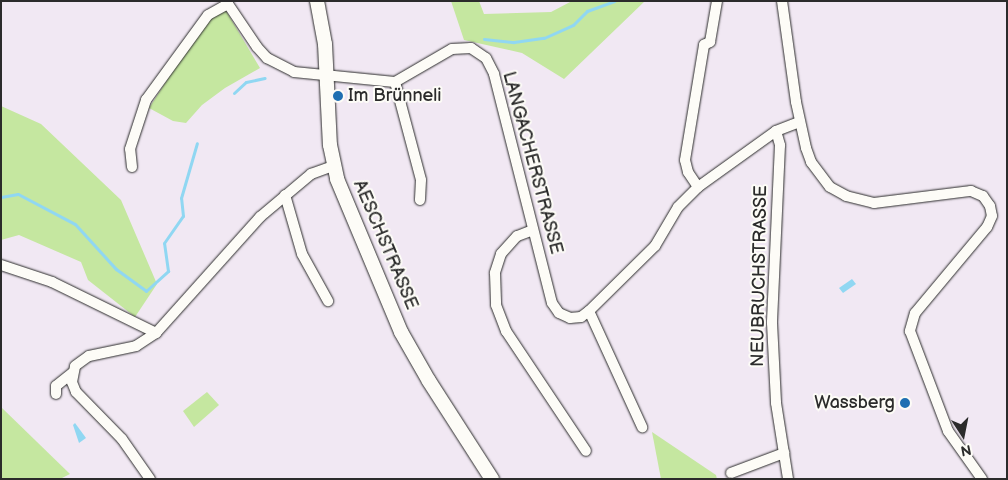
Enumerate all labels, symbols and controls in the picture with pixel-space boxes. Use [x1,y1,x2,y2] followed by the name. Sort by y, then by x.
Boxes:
[497,69,567,257] street label: LANGACHERSTRASSE
[348,85,441,107] place label: Im Brünneli
[332,90,344,102] marker: Im Brünneli
[348,177,422,313] street label: AESCHSTRASSE
[748,185,772,367] street label: NEUBRUCHSTRASSE
[814,392,895,414] place label: Wassberg
[899,397,911,409] marker: Wassberg
[938,410,988,460] north arrow
[959,441,973,460] text: N

